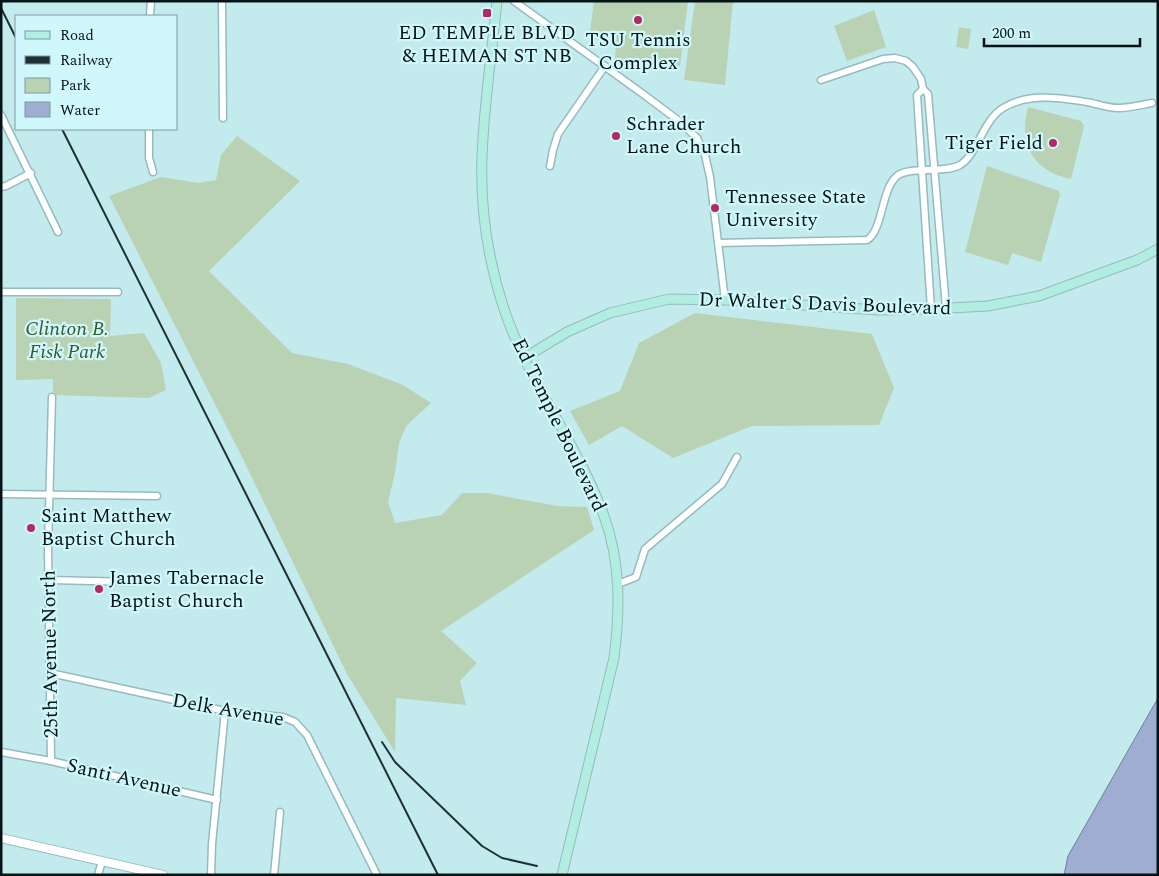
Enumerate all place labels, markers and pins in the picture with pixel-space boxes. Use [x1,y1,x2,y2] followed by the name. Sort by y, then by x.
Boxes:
[481,7,493,19] marker: ED TEMPLE BLVD & HEIMAN ST NB
[632,14,644,26] marker: TSU Tennis Complex
[398,18,576,71] place label: ED TEMPLE BLVD & HEIMAN ST NB
[585,25,691,78] place label: TSU Tennis Complex
[626,109,741,162] place label: Schrader Lane Church
[945,128,1043,158] place label: Tiger Field
[610,130,622,142] marker: Schrader Lane Church
[1047,137,1059,149] marker: Tiger Field
[725,182,866,235] place label: Tennessee State University
[709,202,721,214] marker: Tennessee State University
[41,501,176,554] place label: Saint Matthew Baptist Church
[25,522,37,534] marker: Saint Matthew Baptist Church
[109,563,264,616] place label: James Tabernacle Baptist Church
[93,583,105,595] marker: James Tabernacle Baptist Church

